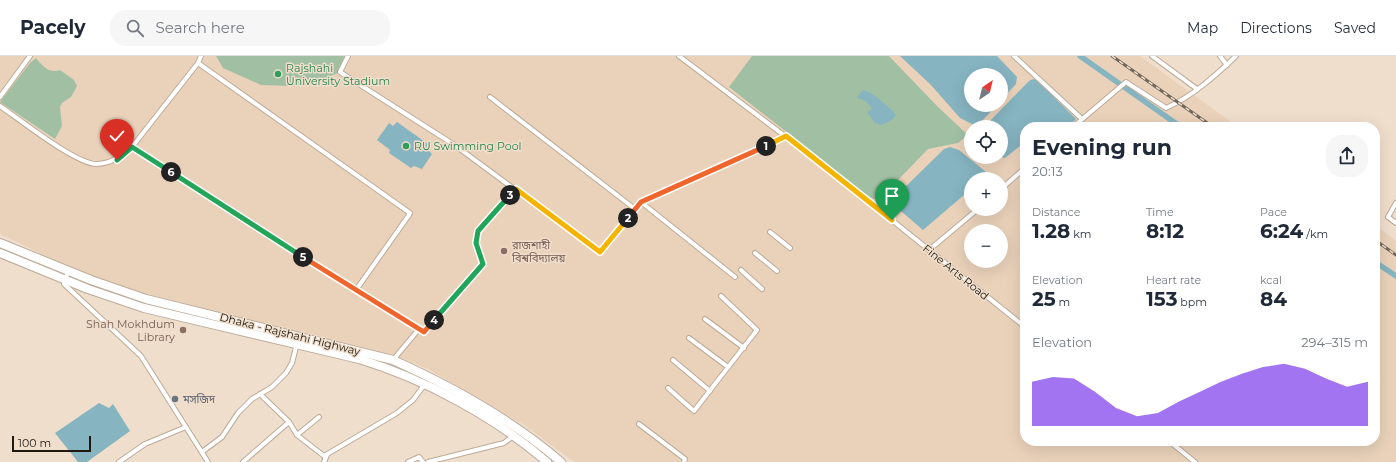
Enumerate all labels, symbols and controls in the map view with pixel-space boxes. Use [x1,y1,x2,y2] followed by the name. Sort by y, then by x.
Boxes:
[110,10,390,46] search box
[20,16,86,39] text: Pacely
[124,17,146,39] icon: search
[156,18,245,37] text: Search here
[1187,19,1218,37] text: Map
[1240,19,1312,37] text: Directions
[1334,19,1376,37] text: Saved
[286,61,390,88] place label: Rajshahi University Stadium
[964,68,1008,112] north arrow
[964,68,1008,268] map controls
[273,69,283,79] marker: Rajshahi University Stadium
[100,119,134,160] pin
[964,120,1008,164] button: locate
[106,125,128,147] icon: check
[1032,134,1172,161] text: Evening run
[1326,135,1368,177] button: share
[756,136,776,156] pin: 1
[414,139,522,153] place label: RU Swimming Pool
[764,139,768,153] text: 1
[401,141,411,151] marker: RU Swimming Pool
[161,162,181,182] pin: 6
[1032,163,1063,179] text: 20:13
[167,165,175,179] text: 6
[964,172,1008,216] button: +
[875,179,909,220] pin
[500,185,520,205] pin: 3
[881,185,903,207] icon: arrive
[507,188,513,202] text: 3
[1032,205,1080,219] text: Distance
[1146,205,1174,219] text: Time
[1260,205,1287,219] text: Pace
[618,208,638,228] pin: 2
[625,211,631,225] text: 2
[1032,219,1070,243] text: 1.28
[1146,219,1184,243] text: 8:12
[1260,219,1303,243] text: 6:24
[964,224,1008,268] button: −
[1070,227,1091,241] text: km
[1303,227,1328,241] text: /km
[511,238,565,265] place label: রাজশাহী বিশ্ববিদ্যালয়
[920,241,992,303] street label: Fine Arts Road
[499,246,509,256] marker: রাজশাহী বিশ্ববিদ্যালয়
[293,247,313,267] pin: 5
[300,250,306,264] text: 5
[1032,273,1083,287] text: Elevation
[1146,273,1201,287] text: Heart rate
[1260,273,1282,287] text: kcal
[1032,287,1056,311] text: 25
[1146,287,1177,311] text: 153
[1260,287,1287,311] text: 84
[1056,295,1070,309] text: m
[1177,295,1207,309] text: bpm
[218,310,362,358] street label: Dhaka - Rajshahi Highway
[424,310,444,330] pin: 4
[430,313,438,327] text: 4
[86,317,175,344] place label: Shah Mokhdum Library
[178,325,188,335] marker: Shah Mokhdum Library
[1032,334,1092,350] text: Elevation
[1301,334,1368,350] text: 294–315 m
[182,392,216,406] place label: মসজিদ
[170,394,180,404] marker: মসজিদ
[12,434,91,453] scale bar
[18,436,51,450] text: 100 m

